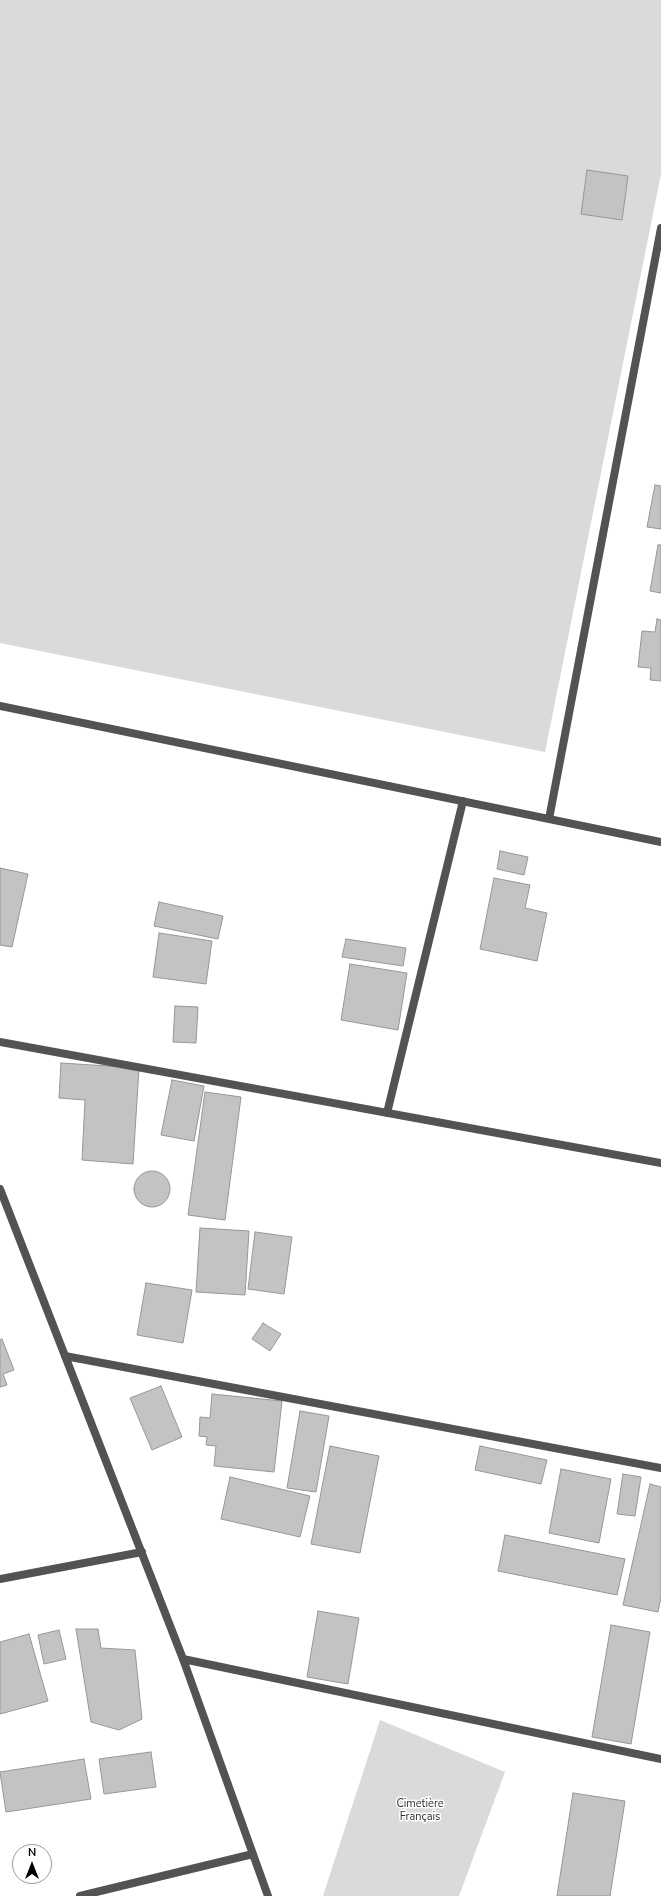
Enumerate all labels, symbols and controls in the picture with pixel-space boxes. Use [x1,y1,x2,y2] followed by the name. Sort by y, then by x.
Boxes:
[396,1797,444,1823] park label: Cimetière Français
[12,1844,52,1884] north arrow
[28,1845,36,1860] text: N

